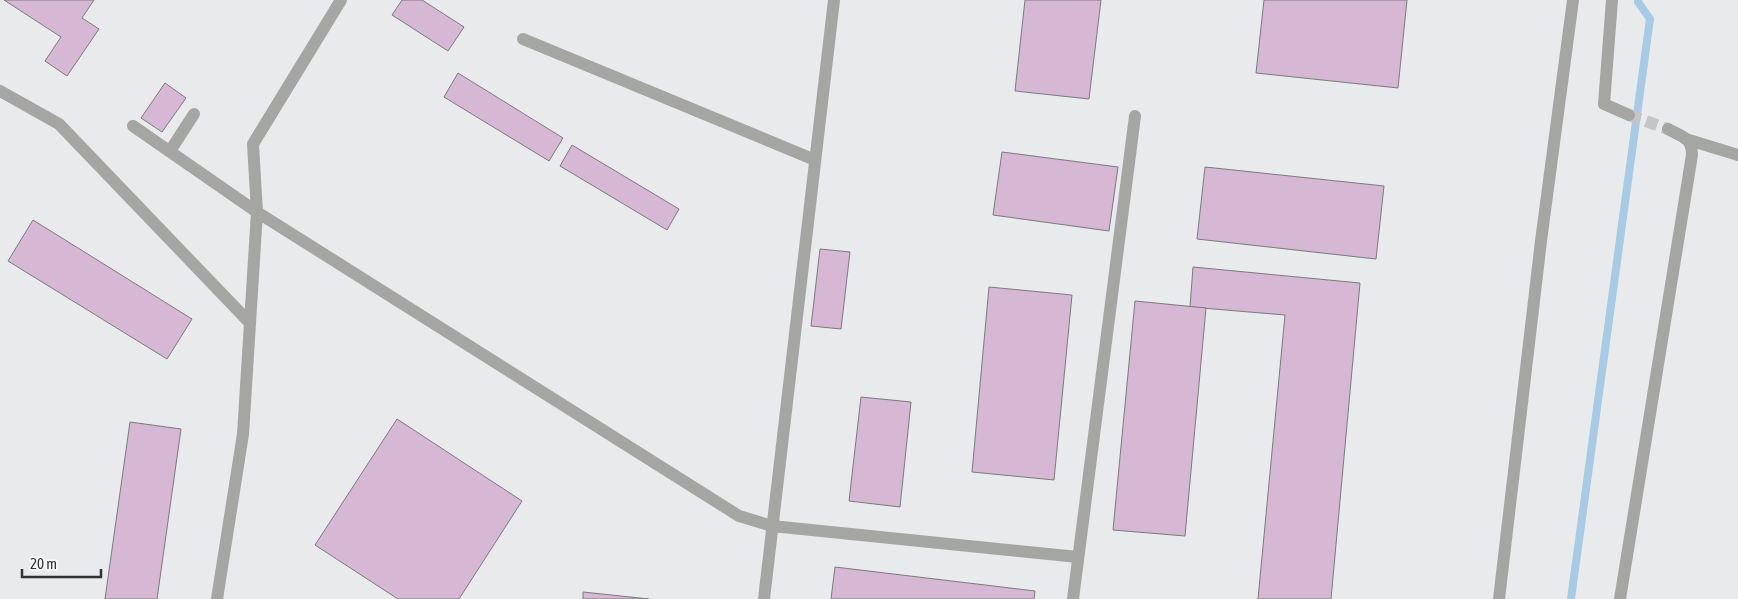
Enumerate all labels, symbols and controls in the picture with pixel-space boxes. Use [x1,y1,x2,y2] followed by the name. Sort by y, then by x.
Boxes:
[22,546,101,578] scale bar
[30,555,57,572] text: 20 m

